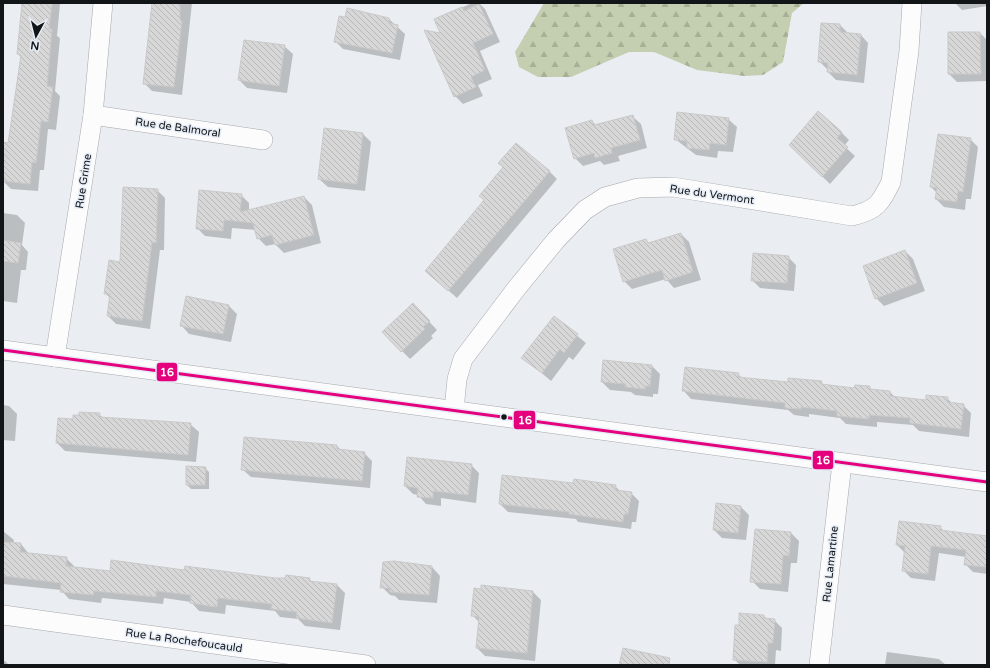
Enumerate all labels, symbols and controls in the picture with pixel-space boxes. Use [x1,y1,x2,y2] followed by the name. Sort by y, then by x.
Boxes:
[16,16,56,56] north arrow
[30,38,40,52] text: N
[134,115,221,140] street label: Rue de Balmoral
[73,153,94,209] street label: Rue Grime
[669,182,755,207] street label: Rue du Vermont
[156,362,178,382] line badge: 16
[160,366,174,379] text: 16
[513,410,536,430] line badge: 16
[499,412,509,422] unlabelled marker
[518,414,532,427] text: 16
[812,450,834,470] line badge: 16
[816,454,830,467] text: 16
[820,525,841,603] street label: Rue Lamartine
[125,626,243,655] street label: Rue La Rochefoucauld

